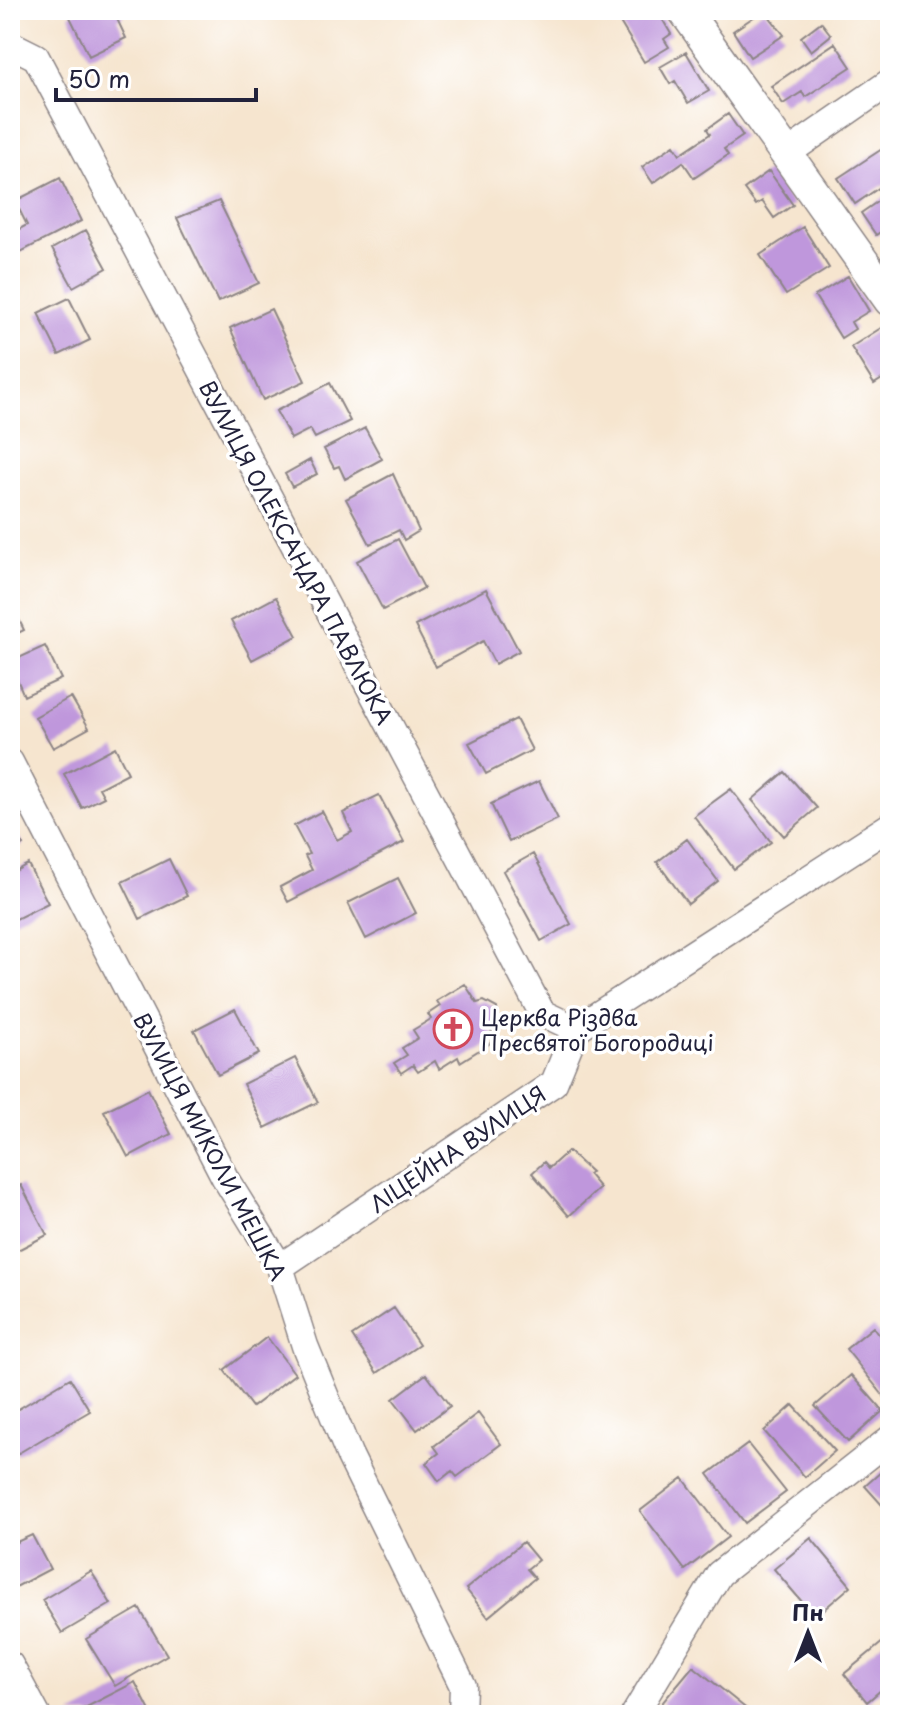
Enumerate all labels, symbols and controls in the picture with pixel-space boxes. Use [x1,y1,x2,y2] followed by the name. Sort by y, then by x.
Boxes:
[56,52,256,102] scale bar
[68,60,130,96] text: 50 m
[192,374,402,730] street label: ВУЛИЦЯ ОЛЕКСАНДРА ПАВЛЮКА
[481,1000,714,1058] place label: Церква Різдва Пресвятої Богородиці
[126,1006,296,1286] street label: ВУЛИЦЯ МИКОЛИ МЕШКА
[432,1008,474,1050] church icon: Церква Різдва Пресвятої Богородиці
[362,1077,552,1219] street label: ЛІЦЕЙНА ВУЛИЦЯ
[768,1593,848,1673] north arrow
[792,1595,824,1628] text: Пн

